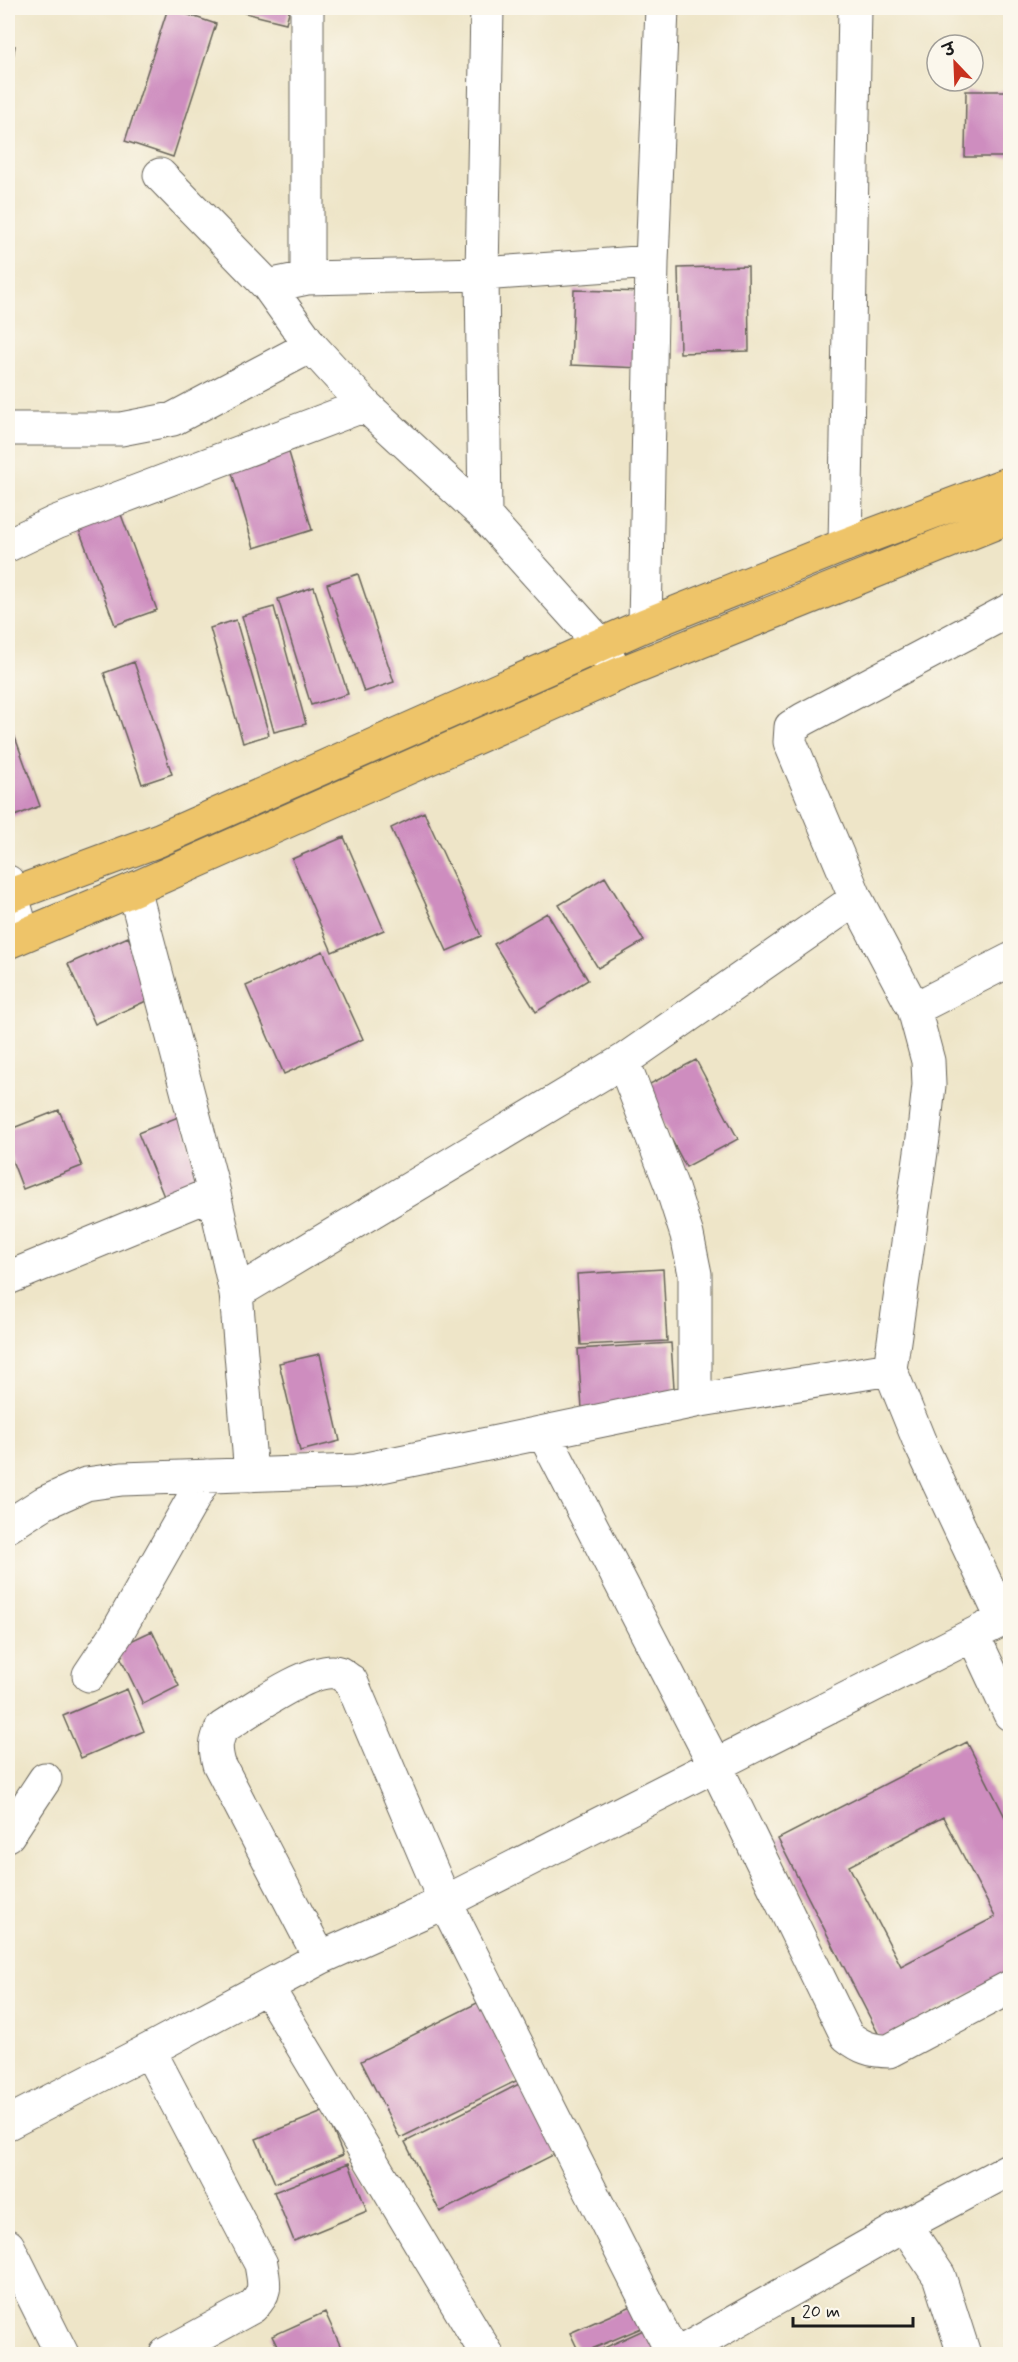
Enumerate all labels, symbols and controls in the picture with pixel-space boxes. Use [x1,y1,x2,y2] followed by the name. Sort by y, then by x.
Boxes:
[925,33,985,93] north arrow
[939,38,960,63] text: उ
[793,2290,913,2328] scale bar
[802,2300,840,2324] text: 20 m

